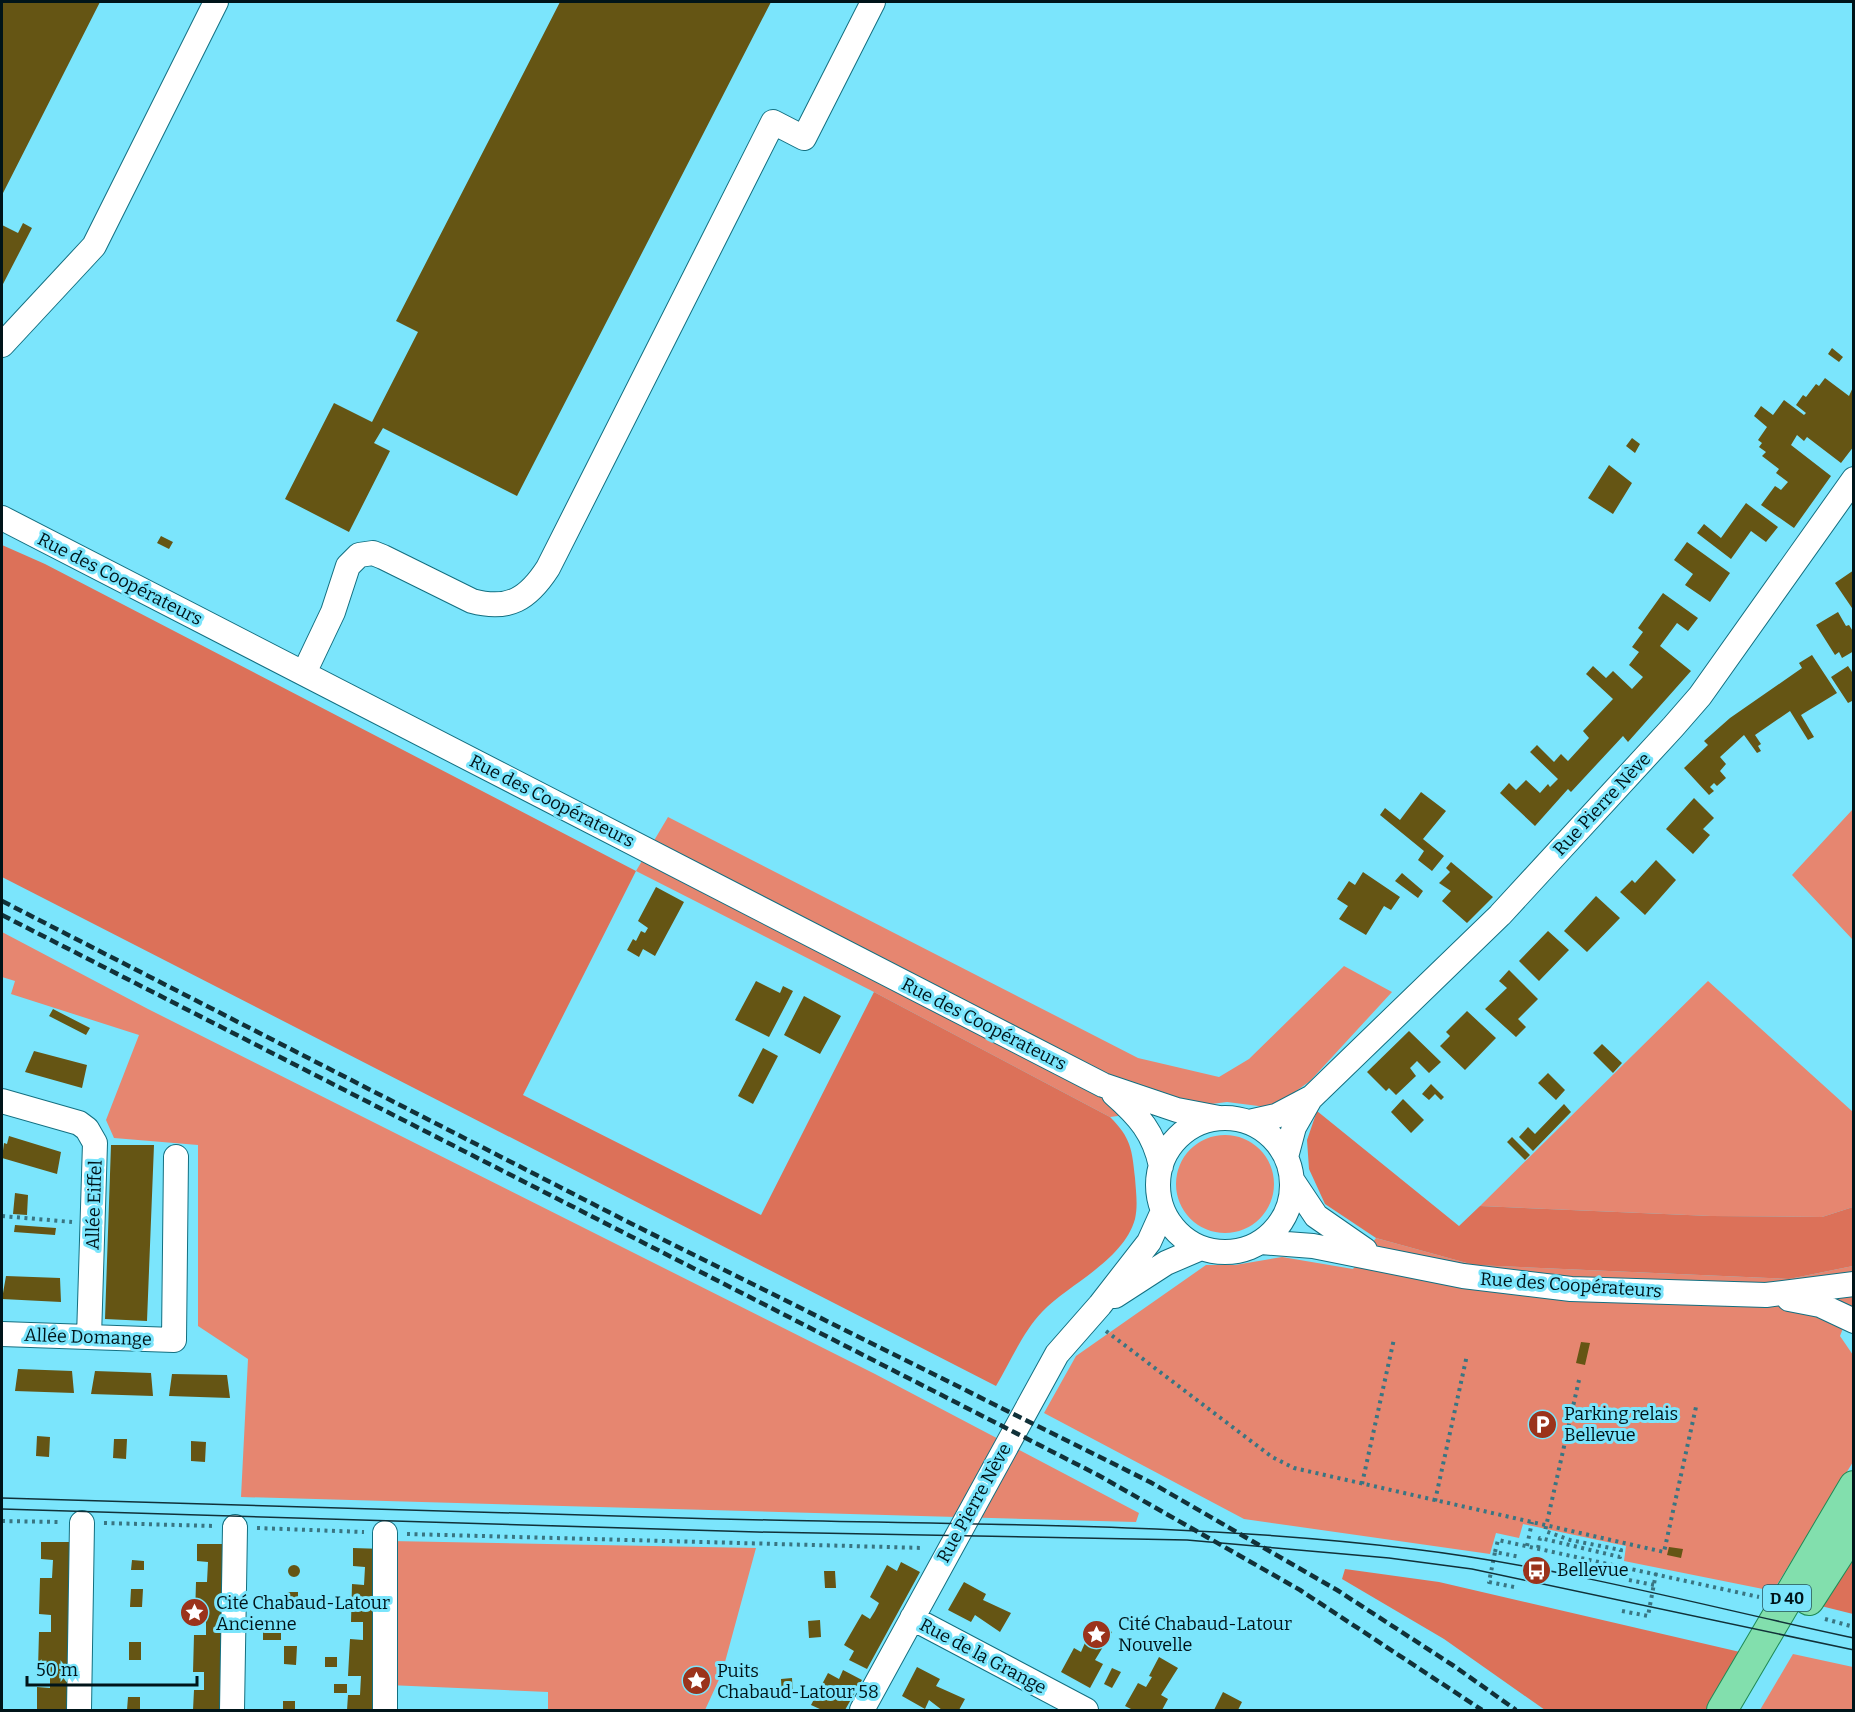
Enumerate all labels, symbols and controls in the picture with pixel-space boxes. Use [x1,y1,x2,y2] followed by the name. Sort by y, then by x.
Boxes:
[34,528,206,630] street label: Rue des Coopérateurs
[1549,748,1655,860] street label: Rue Pierre Nève
[466,750,638,852] street label: Rue des Coopérateurs
[898,973,1070,1075] street label: Rue des Coopérateurs
[81,1160,107,1250] street label: Allée Eiffel
[1479,1268,1663,1302] street label: Rue des Coopérateurs
[24,1324,152,1350] street label: Allée Domange
[1564,1403,1678,1446] place label: Parking relais Bellevue
[1527,1408,1559,1440] parking icon: Parking relais Bellevue
[932,1439,1016,1567] street label: Rue Pierre Nève
[1520,1554,1552,1586] bus stop icon: Bellevue
[1557,1559,1629,1581] place label: Bellevue
[1763,1585,1811,1611] road number: D 40
[216,1592,390,1635] place label: Cité Chabaud-Latour Ancienne
[179,1597,211,1629] place icon: Cité Chabaud-Latour Ancienne
[916,1613,1050,1699] street label: Rue de la Grange
[1118,1613,1292,1656] place label: Cité Chabaud-Latour Nouvelle
[1081,1618,1113,1650] place icon: Cité Chabaud-Latour Nouvelle
[27,1649,196,1687] scale bar
[36,1659,78,1681] text: 50 m
[717,1660,879,1703] place label: Puits Chabaud-Latour 58
[680,1665,712,1697] place icon: Puits Chabaud-Latour 58

